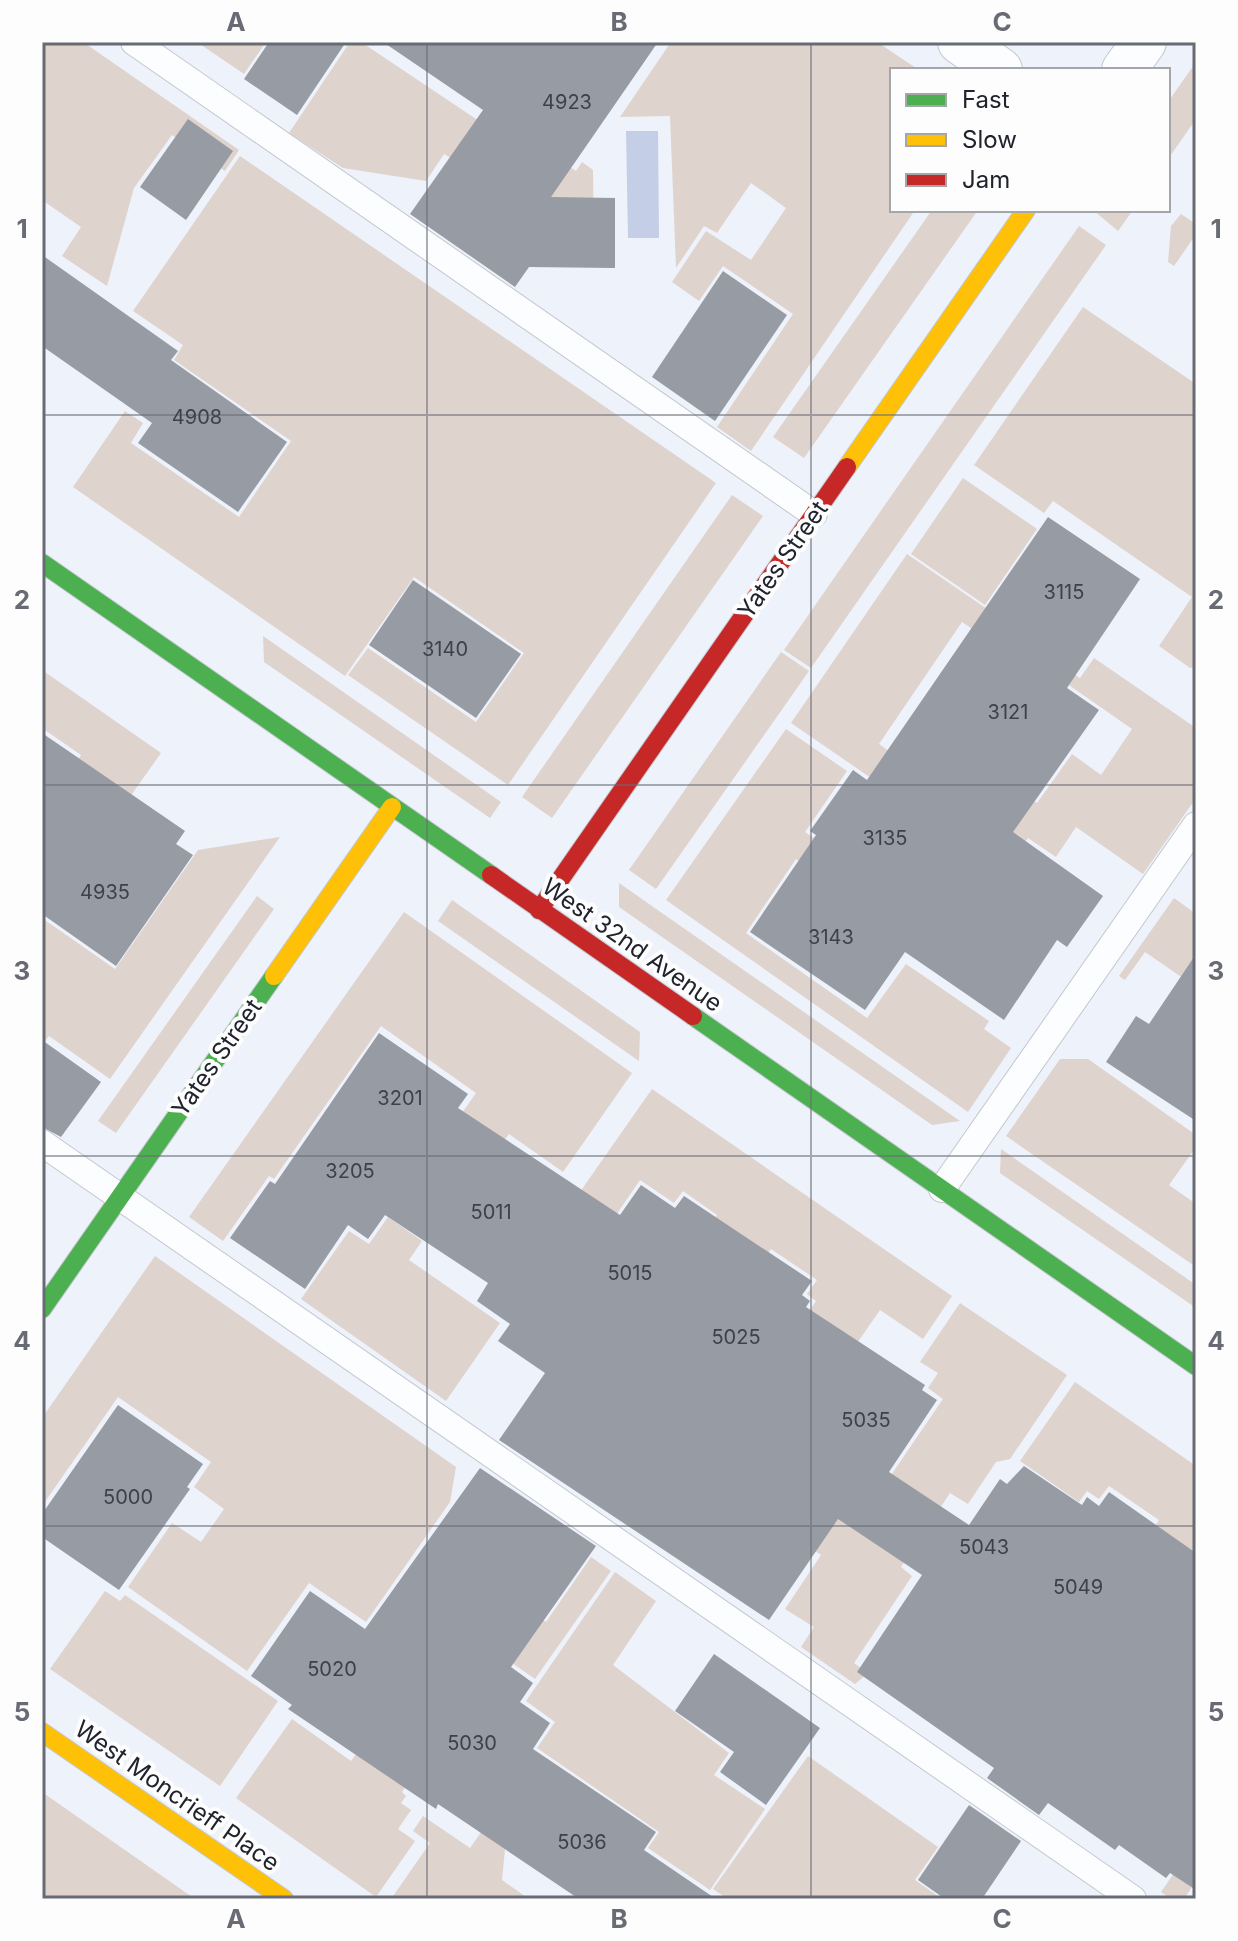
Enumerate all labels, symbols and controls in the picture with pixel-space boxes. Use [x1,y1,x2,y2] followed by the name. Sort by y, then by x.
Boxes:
[226,6,246,37] text: A
[610,6,628,37] text: B
[992,6,1012,37] text: C
[890,68,1170,212] legend
[962,85,1010,114] text: Fast
[542,90,592,114] house number: 4923
[962,125,1017,154] text: Slow
[962,165,1010,194] text: Jam
[16,213,28,244] text: 1
[1210,213,1222,244] text: 1
[172,405,222,429] house number: 4908
[731,495,834,624] street label: Yates Street
[1044,580,1084,604] house number: 3115
[14,584,30,615] text: 2
[1208,584,1224,615] text: 2
[422,637,468,661] house number: 3140
[988,700,1028,724] house number: 3121
[863,826,908,850] house number: 3135
[537,872,728,1018] street label: West 32nd Avenue
[80,880,130,904] house number: 4935
[808,925,854,949] house number: 3143
[14,955,30,986] text: 3
[1208,955,1224,986] text: 3
[165,993,268,1122] street label: Yates Street
[377,1086,423,1110] house number: 3201
[325,1159,375,1183] house number: 3205
[470,1200,512,1224] house number: 5011
[607,1261,653,1285] house number: 5015
[13,1325,31,1356] text: 4
[711,1325,761,1349] house number: 5025
[1207,1325,1225,1356] text: 4
[841,1408,891,1432] house number: 5035
[103,1485,153,1509] house number: 5000
[959,1535,1009,1559] house number: 5043
[1053,1575,1103,1599] house number: 5049
[307,1657,357,1681] house number: 5020
[14,1696,30,1727] text: 5
[1208,1696,1224,1727] text: 5
[70,1714,285,1877] street label: West Moncrieff Place
[447,1731,497,1755] house number: 5030
[557,1830,607,1854] house number: 5036
[226,1903,246,1934] text: A
[610,1903,628,1934] text: B
[992,1903,1012,1934] text: C

